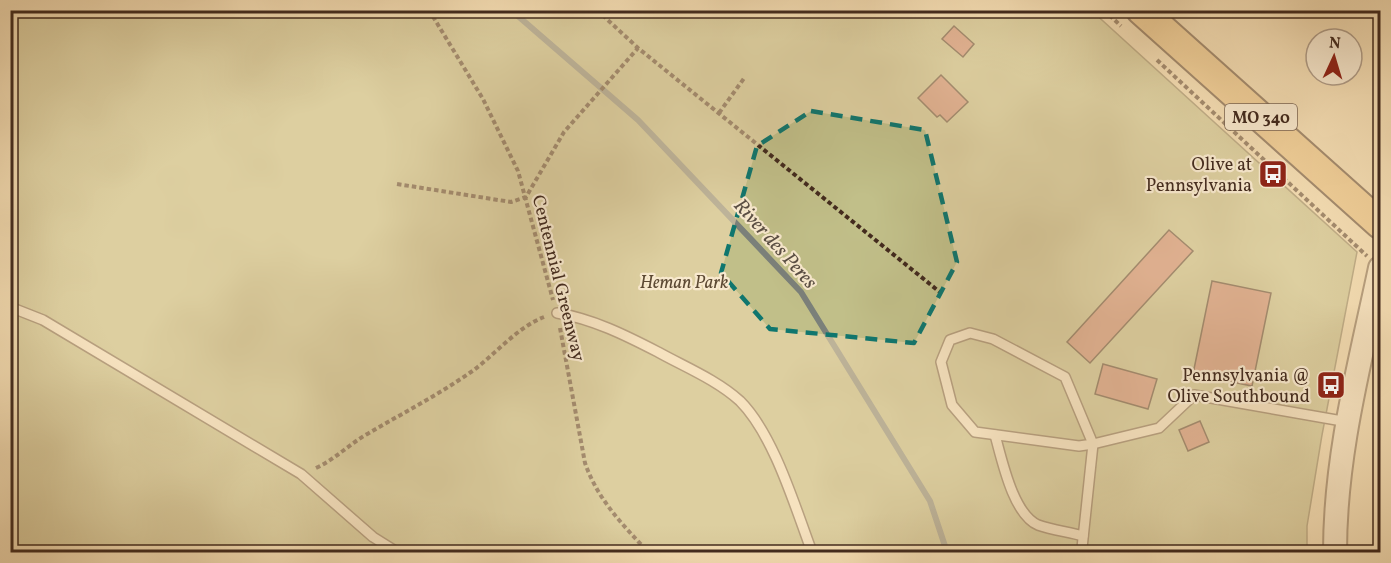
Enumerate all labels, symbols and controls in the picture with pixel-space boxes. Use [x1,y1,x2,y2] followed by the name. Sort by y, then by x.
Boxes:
[1304,27,1364,87] north arrow
[1328,33,1342,55] text: N
[1225,104,1297,130] road number: MO 340
[1146,153,1252,199] place label: Olive at Pennsylvania
[1257,158,1289,190] bus stop icon: Olive at Pennsylvania
[525,193,590,364] street label: Centennial Greenway
[726,193,823,296] water label: River des Peres
[640,271,728,296] park label: Heman Park
[1167,364,1310,410] place label: Pennsylvania @ Olive Southbound
[1315,369,1347,401] bus stop icon: Pennsylvania @ Olive Southbound

